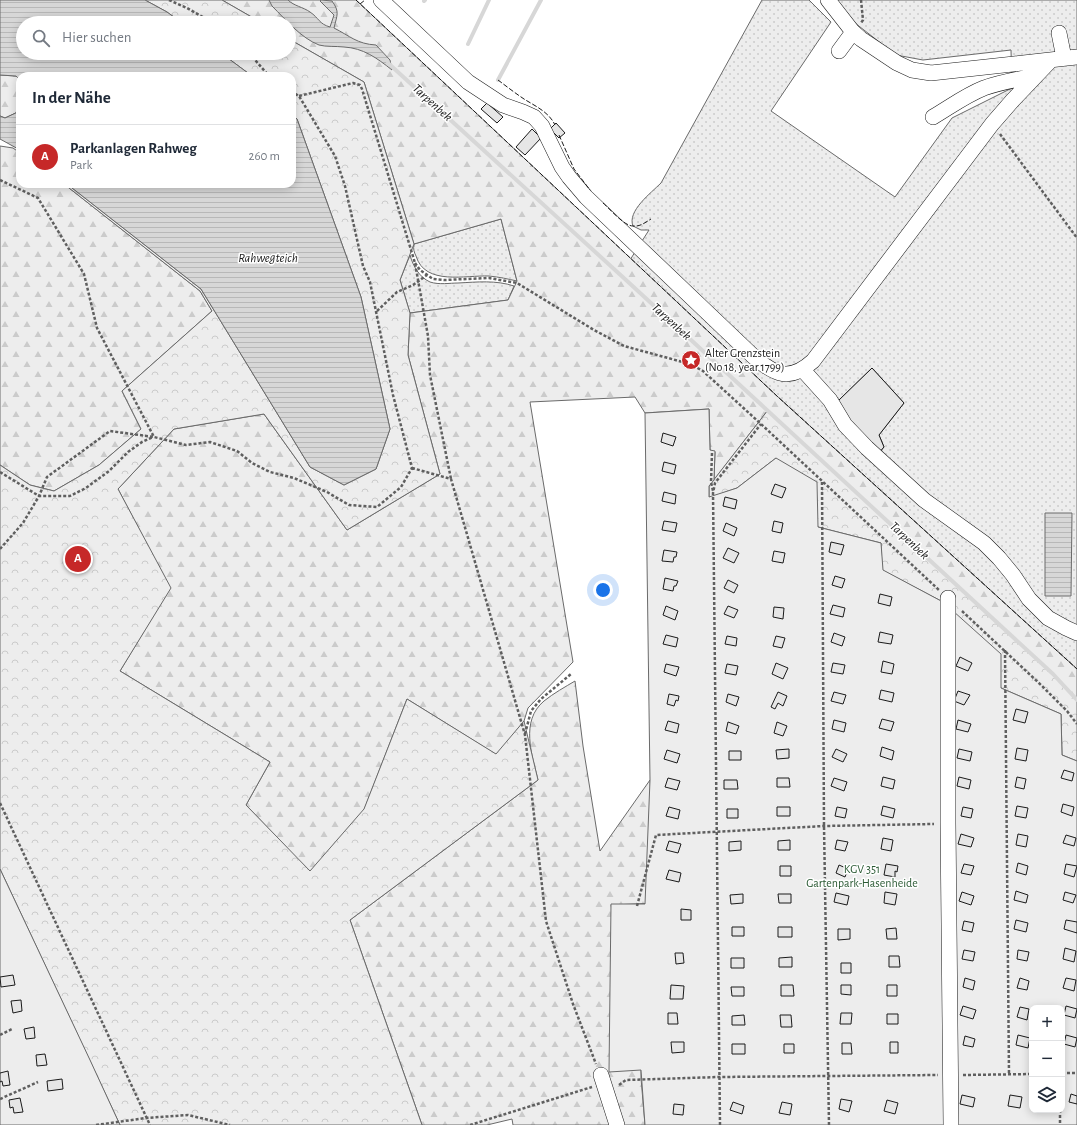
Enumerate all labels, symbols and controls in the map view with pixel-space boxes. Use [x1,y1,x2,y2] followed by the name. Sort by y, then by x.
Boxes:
[16,16,296,60] search box
[30,27,52,49] icon: search
[62,30,132,45] text: Hier suchen
[410,82,454,124] water label: Tarpenbek
[32,89,111,106] text: In der Nähe
[70,141,197,156] text: Parkanlagen Rahweg
[41,150,49,163] text: A
[249,150,280,163] text: 260 m
[70,159,92,172] text: Park
[238,252,298,265] water label: Rahwegteich
[649,301,693,343] water label: Tarpenbek
[705,347,785,374] place label: Alter Grenzstein (No 18, year 1799)
[680,349,702,371] place icon: Alter Grenzstein (No 18, year 1799)
[887,520,931,562] water label: Tarpenbek
[65,544,91,574] pin: A
[593,580,613,600] your location
[806,863,918,889] park label: KGV 351 Gartenpark-Hasenheide
[1029,1005,1065,1113] map controls
[1029,1005,1065,1041] button: +
[1029,1041,1065,1077] button: −
[1029,1077,1065,1113] button: layers

